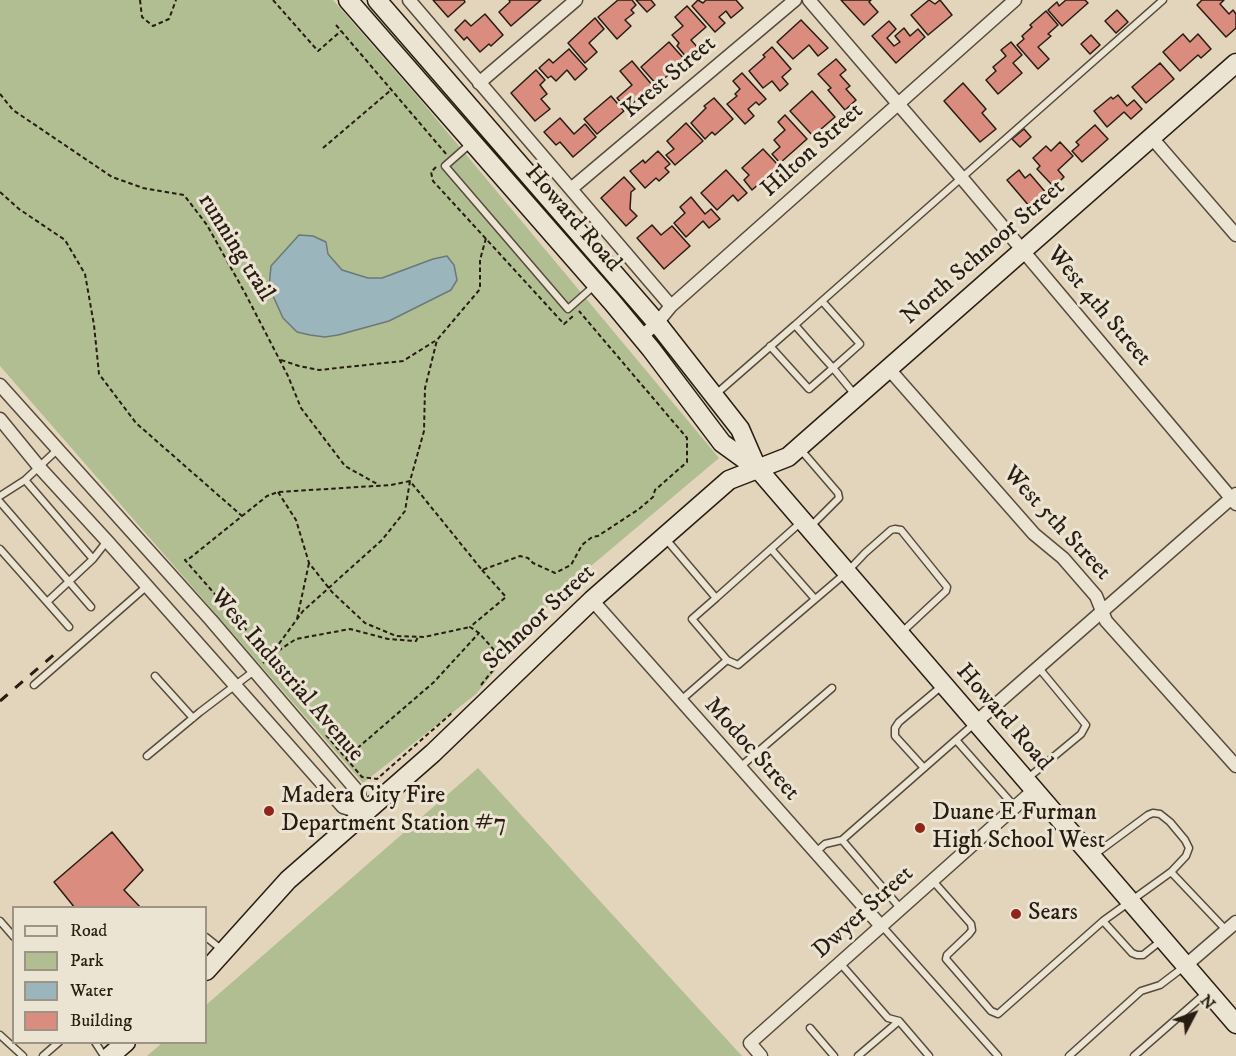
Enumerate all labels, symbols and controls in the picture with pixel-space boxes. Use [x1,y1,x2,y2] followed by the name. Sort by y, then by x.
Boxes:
[617,31,723,125] street label: Krest Street
[756,98,870,204] street label: Hilton Street
[518,160,626,278] street label: Howard Road
[896,174,1072,332] street label: North Schnoor Street
[191,189,279,307] street label: running trail
[1040,241,1156,373] street label: West 4th Street
[996,461,1116,587] street label: West 5th Street
[478,559,602,677] street label: Schnoor Street
[203,583,369,769] street label: West Industrial Avenue
[949,659,1057,777] street label: Howard Road
[697,692,805,808] street label: Modoc Street
[281,783,506,839] place label: Madera City Fire Department Station #7
[932,800,1105,856] place label: Duane E Furman High School West
[262,804,276,818] marker: Madera City Fire Department Station #7
[913,821,927,835] marker: Duane E Furman High School West
[808,860,920,966] street label: Dwyer Street
[1028,900,1078,928] place label: Sears
[12,906,207,1044] legend
[1009,907,1023,921] marker: Sears
[70,920,107,942] text: Road
[70,950,104,972] text: Park
[70,980,113,1002] text: Water
[1164,984,1224,1044] north arrow
[1196,991,1219,1014] text: N
[70,1010,132,1032] text: Building

